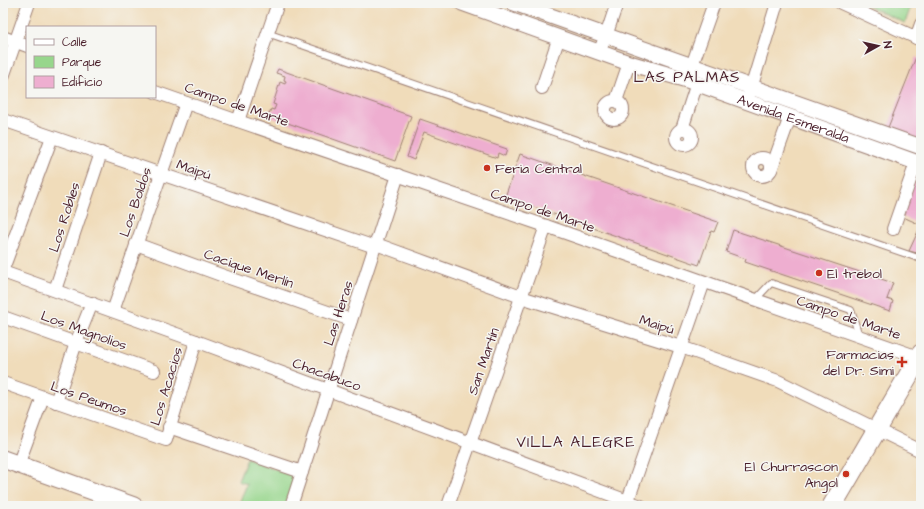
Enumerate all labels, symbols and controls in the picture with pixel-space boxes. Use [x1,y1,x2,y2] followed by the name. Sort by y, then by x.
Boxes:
[26,26,156,98] legend
[858,26,898,66] north arrow
[62,34,87,51] text: Calle
[879,40,895,49] text: N
[62,54,102,71] text: Parque
[634,67,740,88] district label: LAS PALMAS
[62,74,102,91] text: Edificio
[182,78,292,132] street label: Campo de Marte
[734,90,852,149] street label: Avenida Esmeralda
[174,155,214,185] street label: Maipú
[495,159,582,179] place label: Feria Central
[482,163,492,173] marker: Feria Central
[115,165,157,240] street label: Los Boldos
[44,180,86,255] street label: Los Robles
[488,184,598,238] street label: Campo de Marte
[201,244,296,294] street label: Cacique Merlín
[827,264,882,284] place label: El trebol
[814,268,824,278] marker: El trebol
[319,278,359,348] street label: Las Heras
[794,291,904,345] street label: Campo de Marte
[38,306,129,356] street label: Los Magnolios
[637,310,677,340] street label: Maipú
[463,325,505,398] street label: San Martín
[146,345,188,428] street label: Los Acacios
[823,345,894,381] place label: Farmacias del Dr. Simi
[290,353,364,397] street label: Chacabuco
[897,357,907,367] marker: Farmacias del Dr. Simi
[48,377,130,421] street label: Los Peumos
[517,432,635,453] district label: VILLA ALEGRE
[745,457,838,493] place label: El Churrascon Angol
[841,469,851,479] marker: El Churrascon Angol

